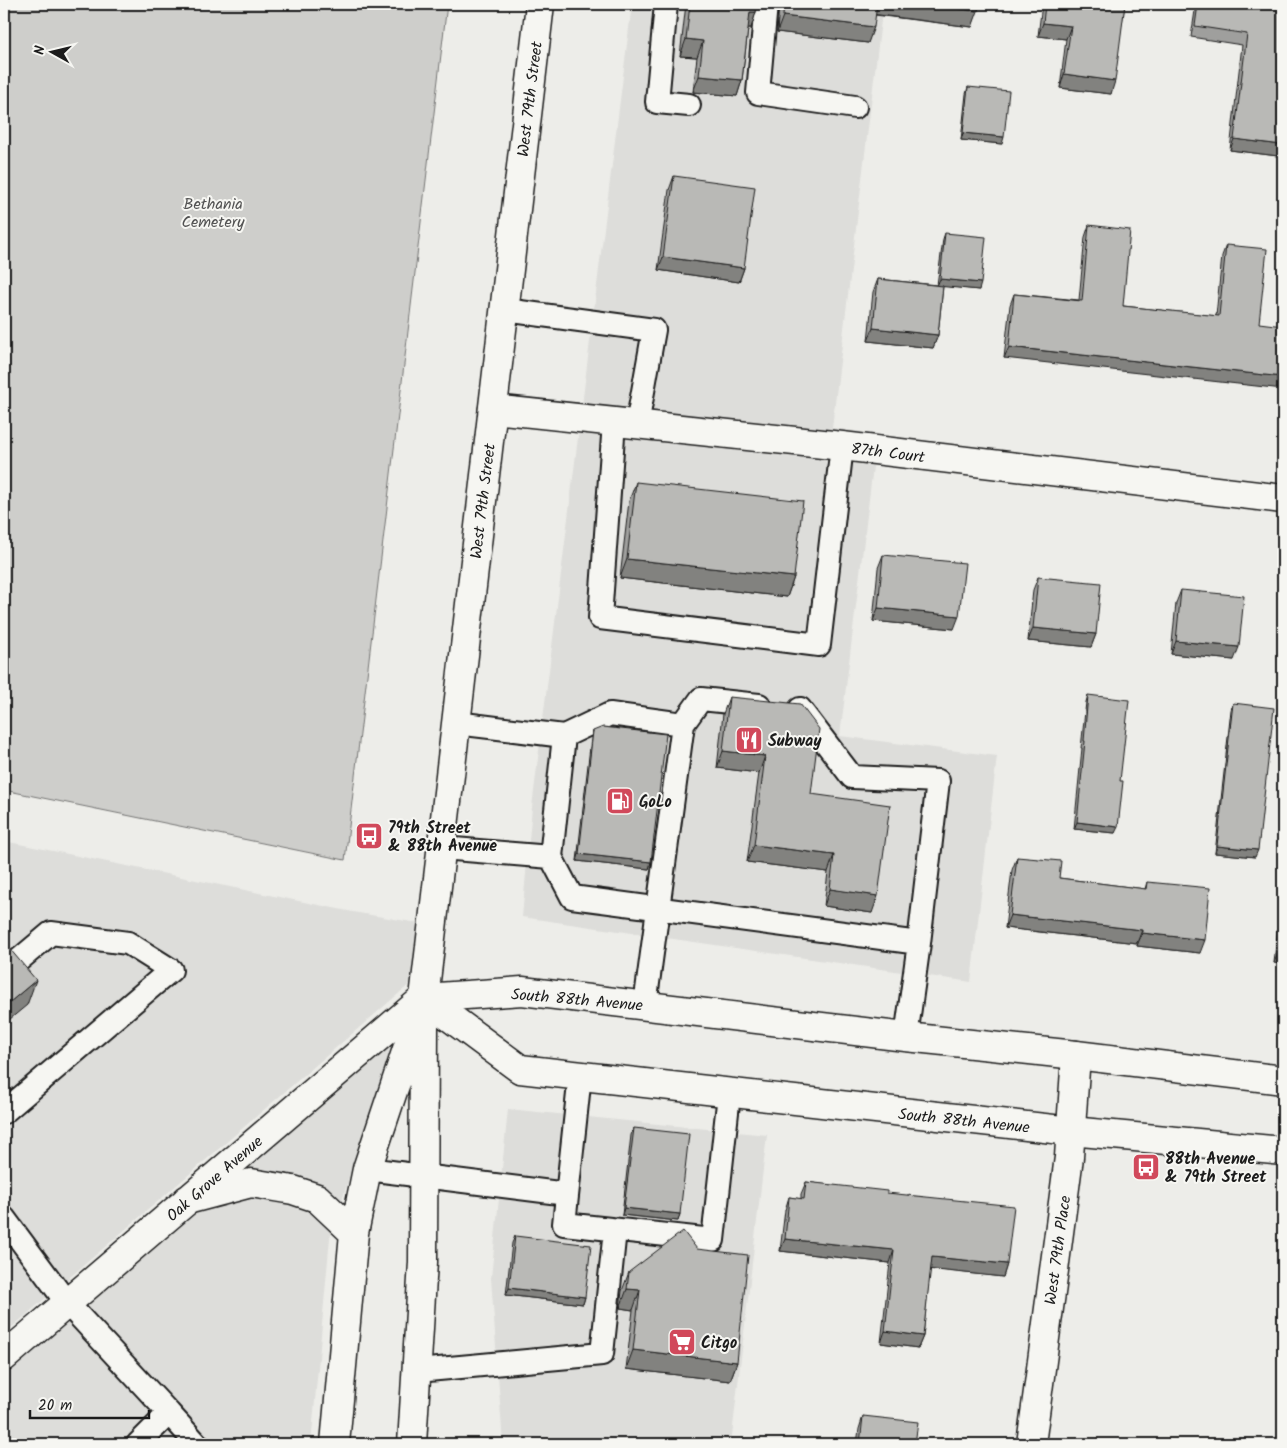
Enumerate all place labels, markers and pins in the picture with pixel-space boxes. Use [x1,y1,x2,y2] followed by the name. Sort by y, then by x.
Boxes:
[734,725,764,755] restaurant icon: Subway
[768,729,822,754] place label: Subway
[605,786,635,816] fuel station icon: GoLo
[639,790,672,815] place label: GoLo
[388,816,497,859] place label: 79th Street & 88th Avenue
[354,821,384,851] bus stop icon: 79th Street & 88th Avenue
[1165,1147,1267,1190] place label: 88th Avenue & 79th Street
[1131,1152,1161,1182] bus stop icon: 88th Avenue & 79th Street
[667,1327,697,1357] supermarket icon: Citgo
[701,1331,737,1356] place label: Citgo

